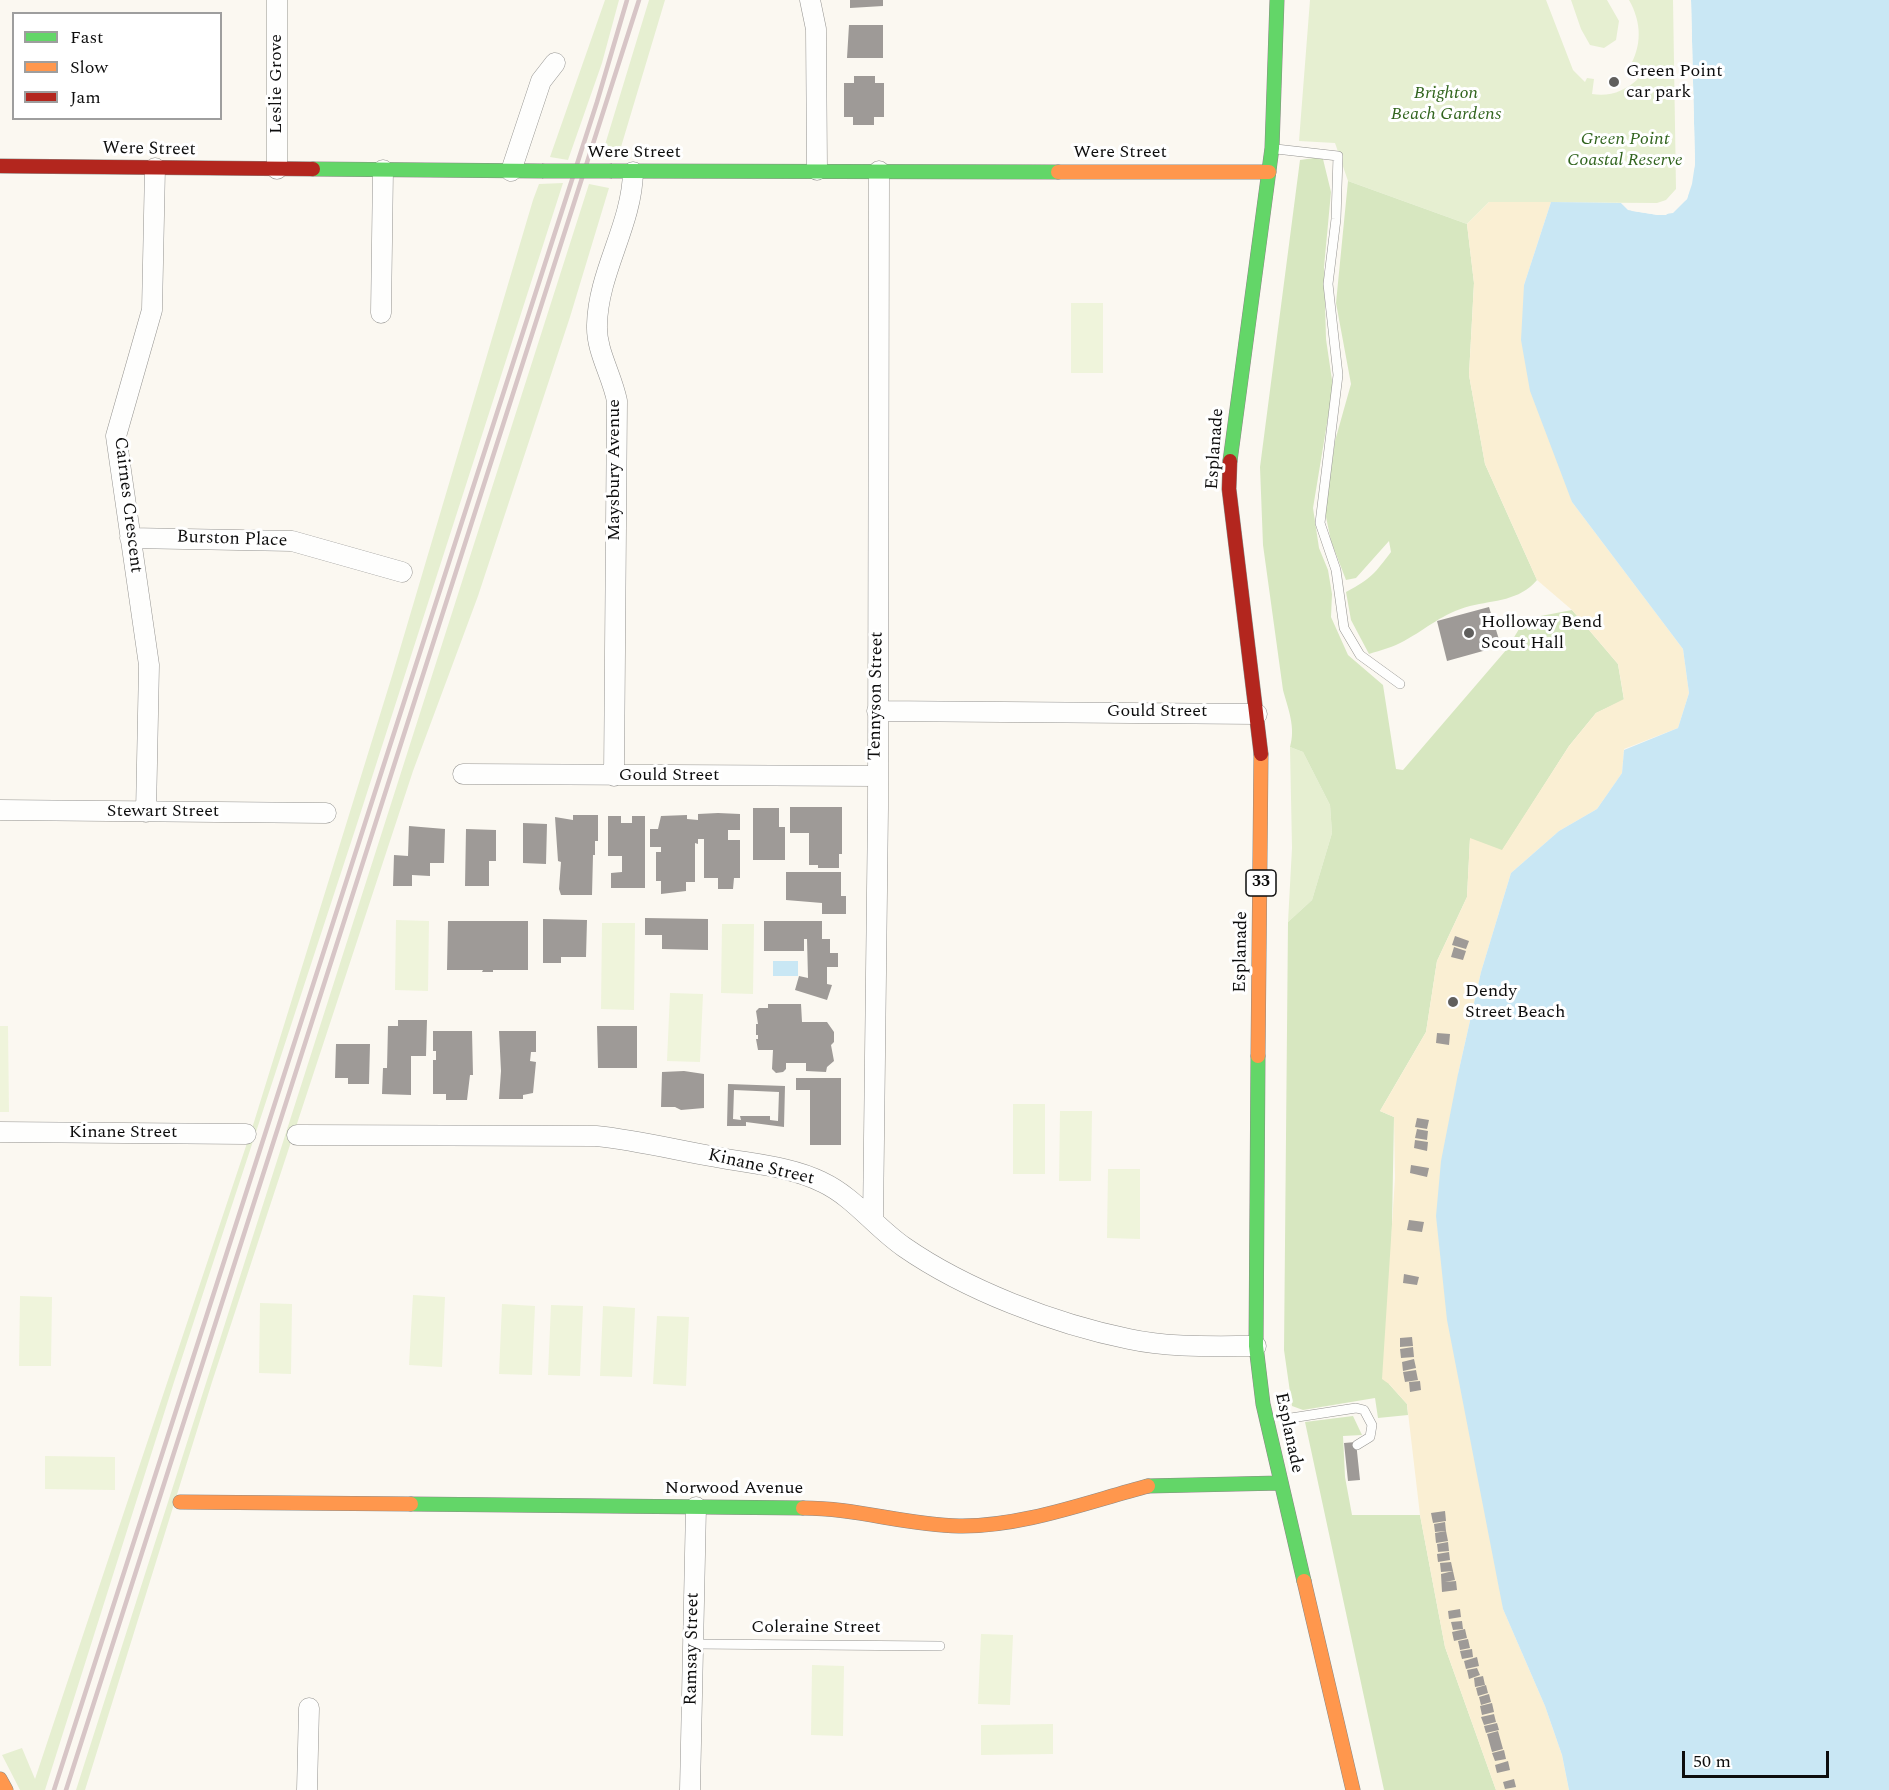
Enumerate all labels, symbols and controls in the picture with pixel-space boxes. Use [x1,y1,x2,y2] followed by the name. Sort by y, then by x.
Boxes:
[12,12,222,120] legend
[70,24,103,51] text: Fast
[266,34,288,134] street label: Leslie Grove
[70,54,108,81] text: Slow
[1626,61,1723,104] place label: Green Point car park
[1607,75,1621,89] marker: Green Point car park
[1391,83,1501,125] park label: Brighton Beach Gardens
[70,84,101,111] text: Jam
[1567,129,1683,172] park label: Green Point Coastal Reserve
[102,138,196,162] street label: Were Street
[587,142,681,164] street label: Were Street
[1073,142,1167,164] street label: Were Street
[604,399,626,541] street label: Maysbury Avenue
[1202,407,1230,491] street label: Esplanade
[108,436,146,574] street label: Cairnes Crescent
[176,527,288,553] street label: Burston Place
[1481,612,1602,654] place label: Holloway Bend Scout Hall
[1462,626,1476,640] marker: Holloway Bend Scout Hall
[865,631,889,761] street label: Tennyson Street
[1107,701,1207,723] street label: Gould Street
[619,765,719,787] street label: Gould Street
[107,801,219,823] street label: Stewart Street
[1246,870,1276,896] road number: 33
[1230,911,1254,993] street label: Esplanade
[1465,981,1565,1024] place label: Dendy Street Beach
[1446,995,1460,1009] marker: Dendy Street Beach
[69,1122,177,1144] street label: Kinane Street
[706,1145,816,1191] street label: Kinane Street
[1269,1391,1307,1475] street label: Esplanade
[665,1478,803,1500] street label: Norwood Avenue
[681,1592,705,1706] street label: Ramsay Street
[751,1617,881,1639] street label: Coleraine Street
[1685,1739,1832,1777] scale bar
[1693,1748,1731,1775] text: 50 m

